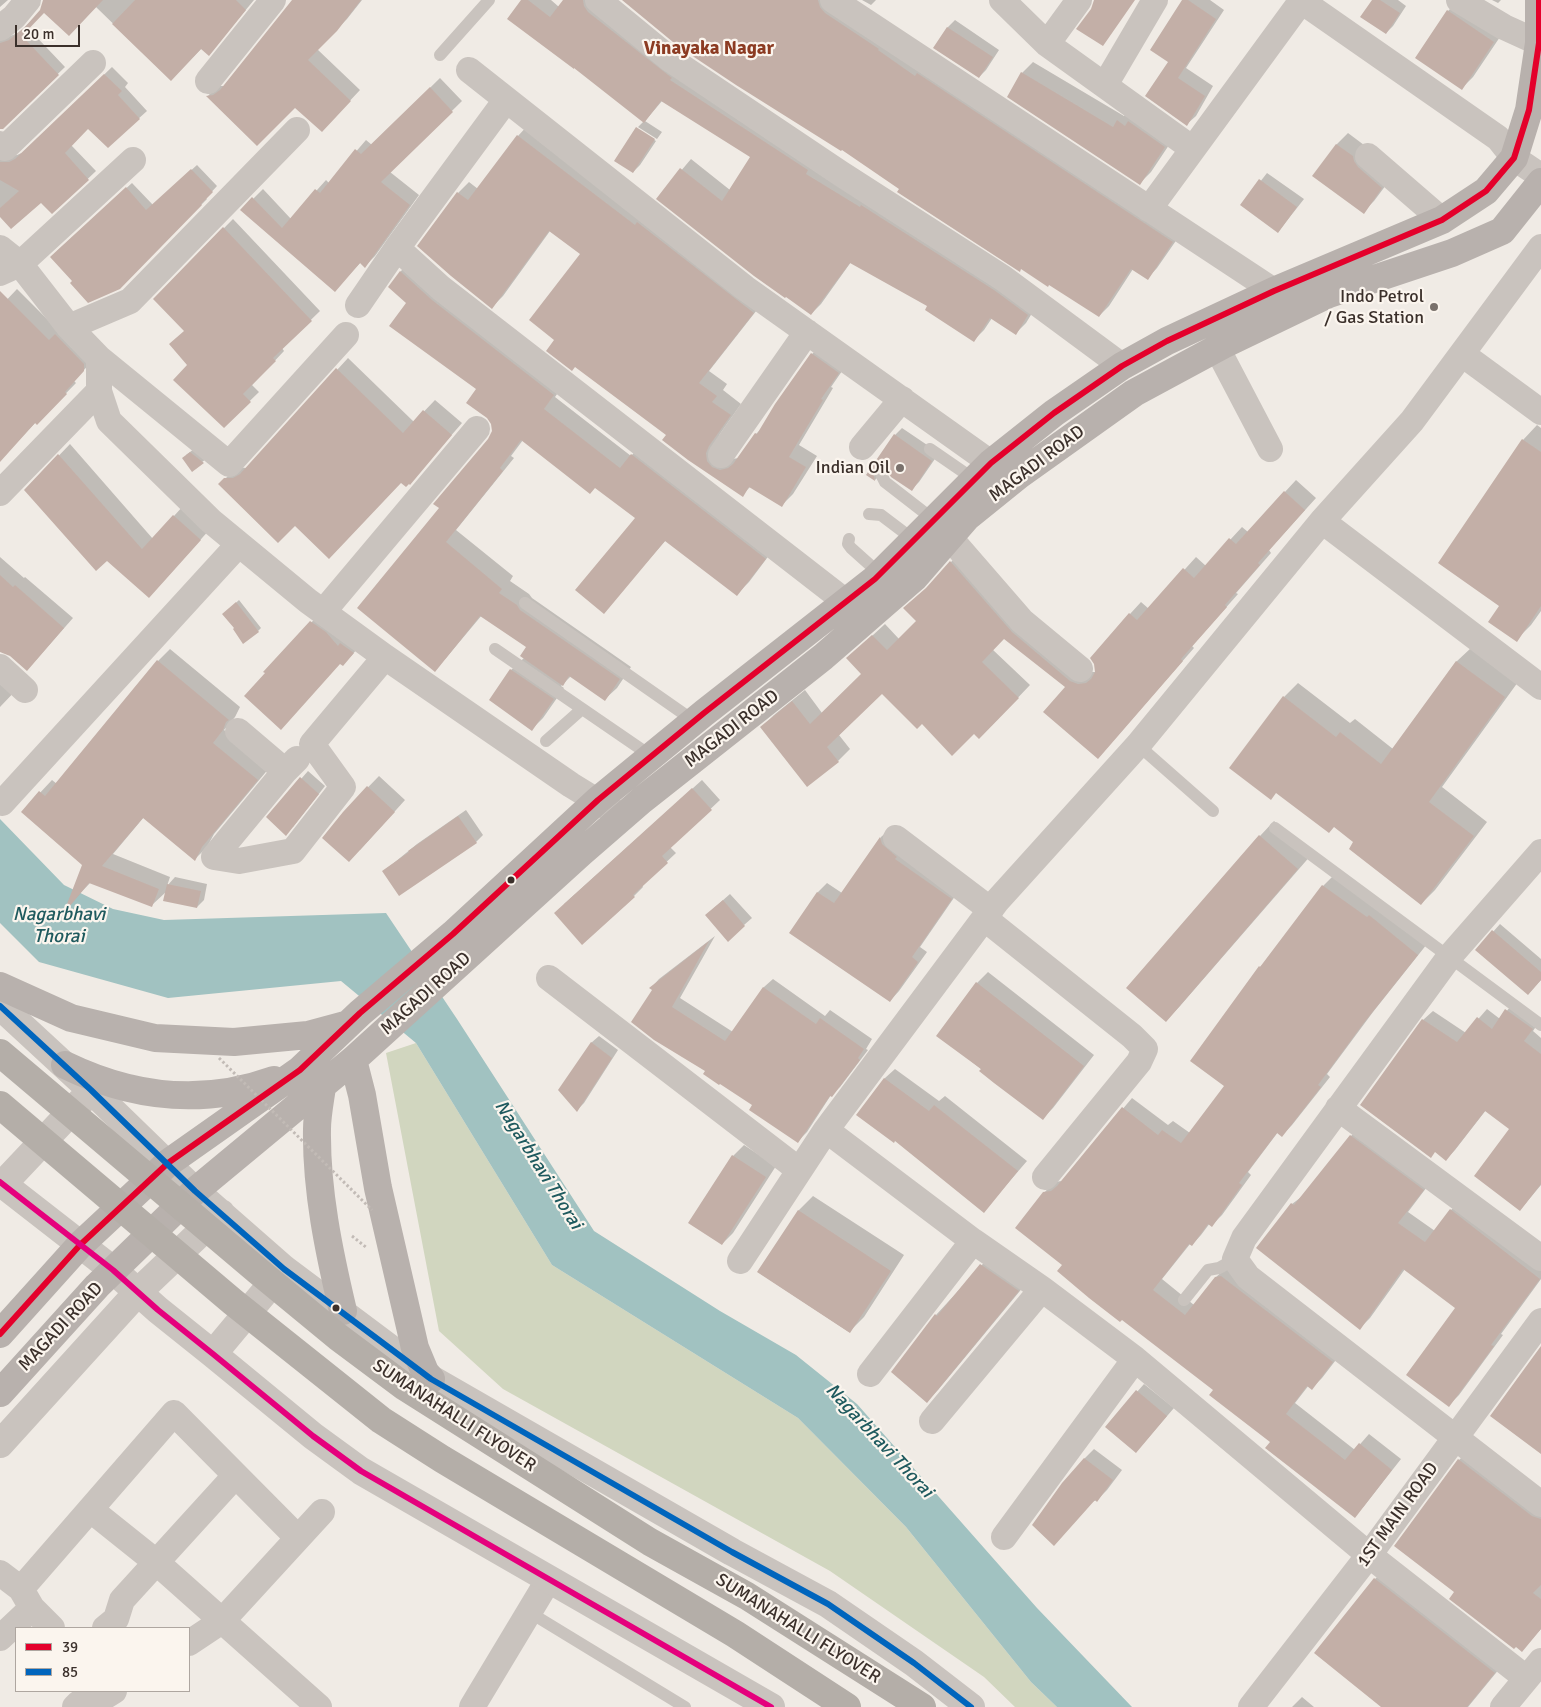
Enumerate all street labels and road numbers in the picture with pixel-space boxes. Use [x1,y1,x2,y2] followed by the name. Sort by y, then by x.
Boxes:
[985,421,1089,507] street label: MAGADI ROAD
[681,686,783,772] street label: MAGADI ROAD
[377,948,475,1040] street label: MAGADI ROAD
[14,1278,108,1376] street label: MAGADI ROAD
[368,1355,540,1477] street label: SUMANAHALLI FLYOVER
[1353,1459,1443,1571] street label: 1ST MAIN ROAD
[712,1569,884,1689] street label: SUMANAHALLI FLYOVER

